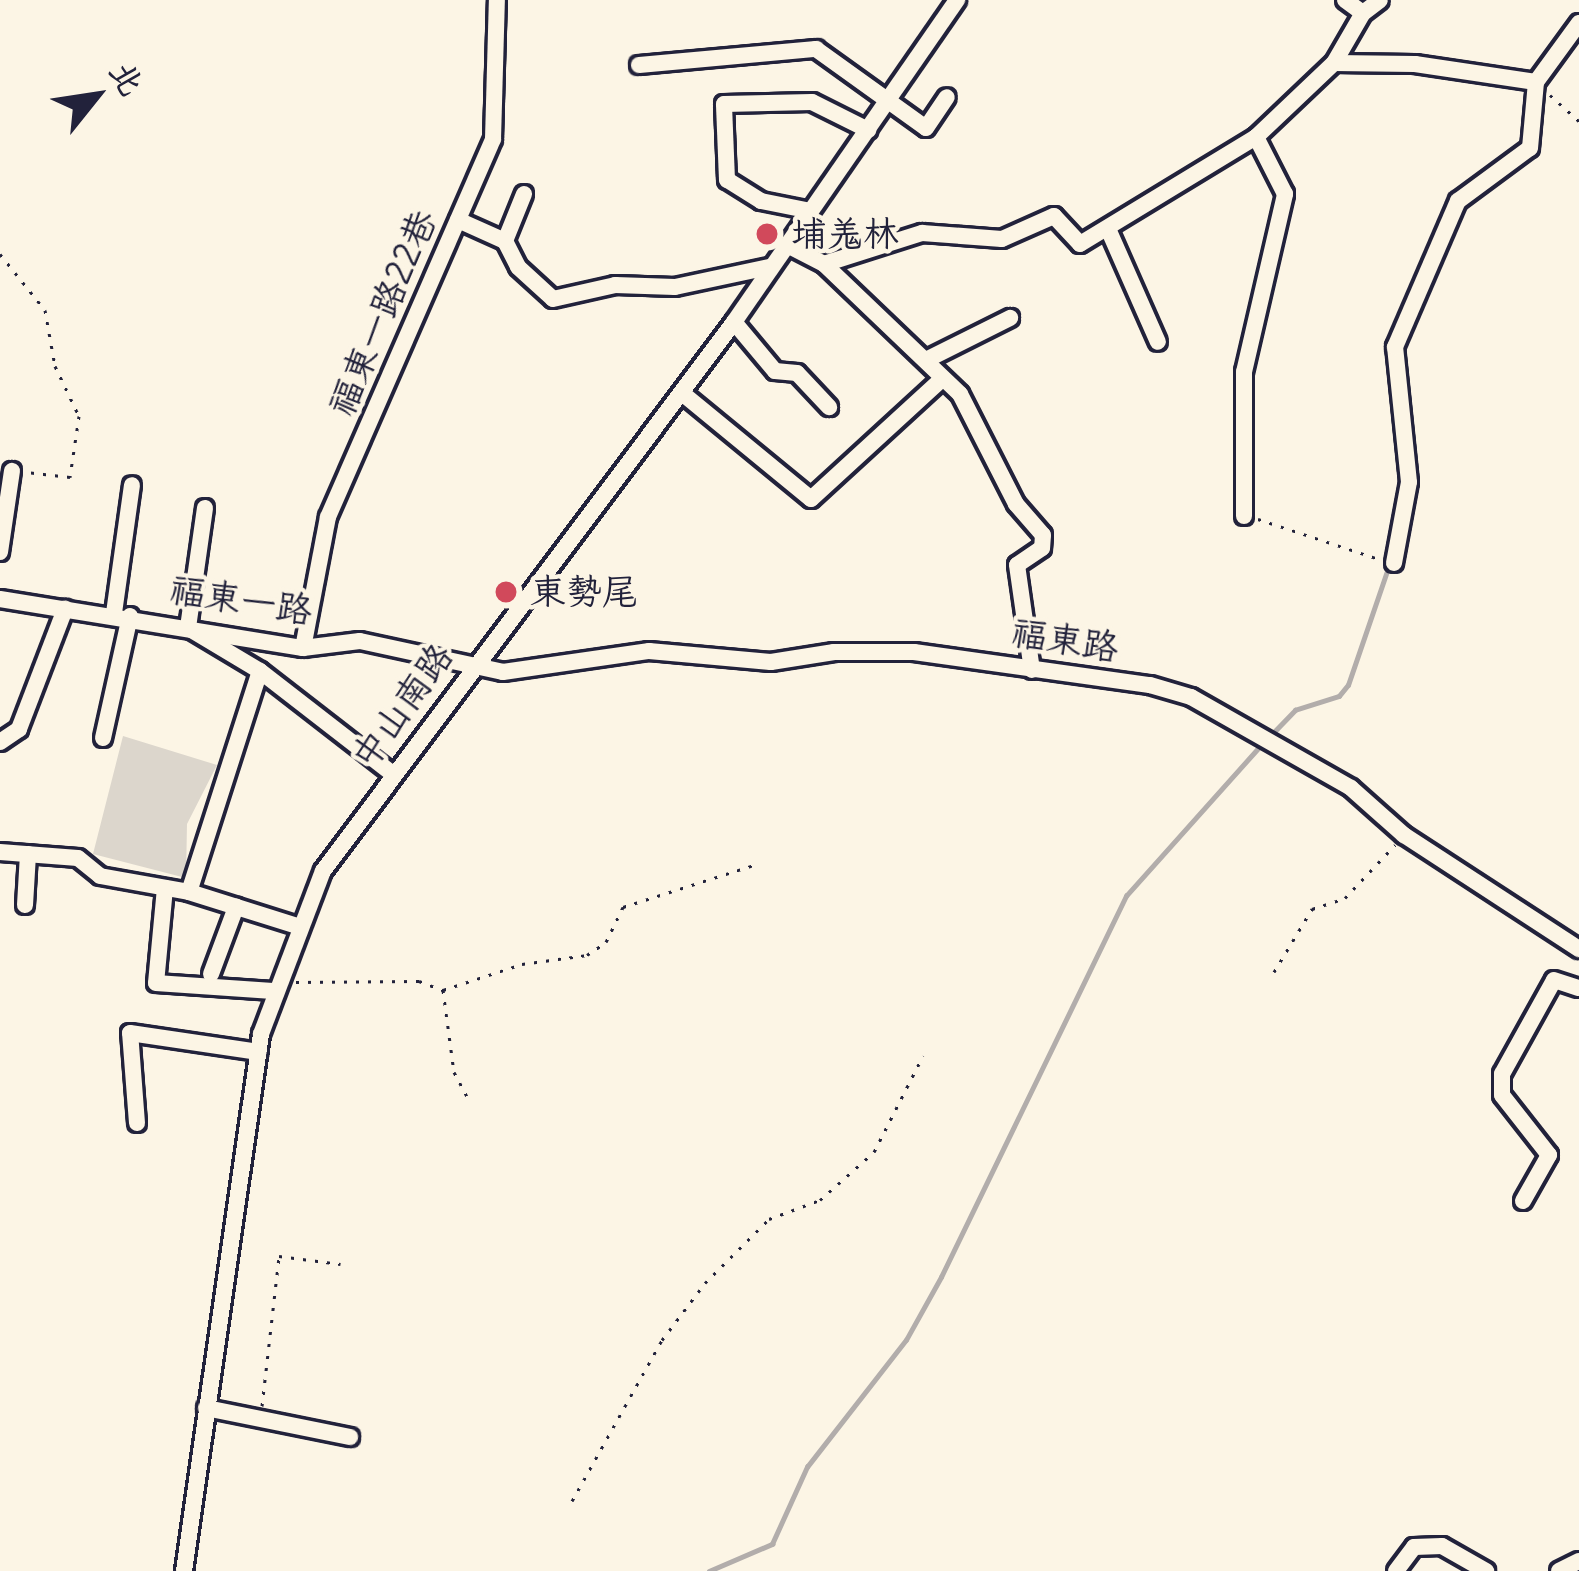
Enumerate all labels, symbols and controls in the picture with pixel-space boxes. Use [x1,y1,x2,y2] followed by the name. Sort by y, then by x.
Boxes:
[36,36,156,156] north arrow
[101,53,154,103] text: 北
[319,204,445,422] street label: 福東一路22巷
[791,212,899,256] place label: 埔羗林
[754,221,780,247] marker: 埔羗林
[167,567,315,633] street label: 福東一路
[530,570,638,614] place label: 東勢尾
[493,579,519,605] marker: 東勢尾
[1008,610,1122,670] street label: 福東路
[342,635,462,777] street label: 中山南路

